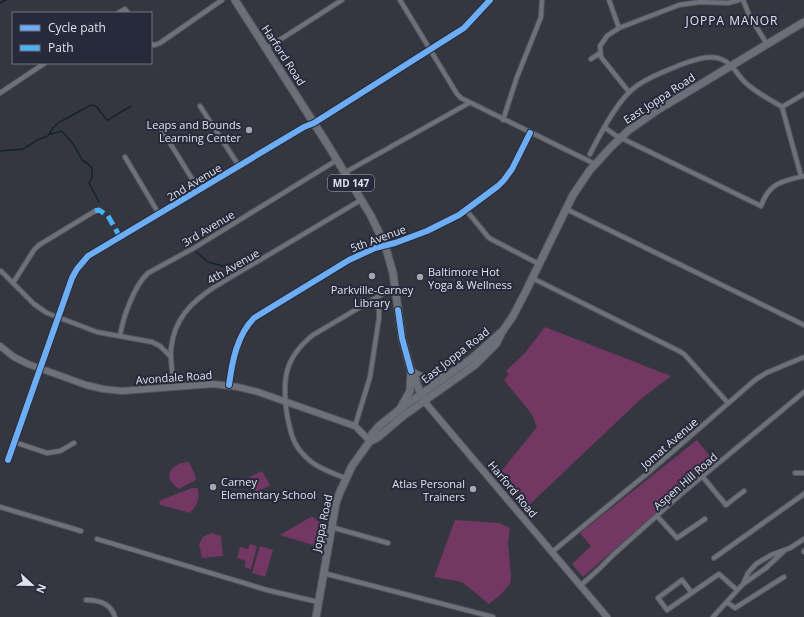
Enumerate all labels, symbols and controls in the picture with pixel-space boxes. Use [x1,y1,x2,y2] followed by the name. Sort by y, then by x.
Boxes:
[12,12,152,64] legend
[685,12,778,29] district label: JOPPA MANOR
[48,19,106,36] text: Cycle path
[259,22,309,88] street label: Harford Road
[48,39,74,56] text: Path
[620,69,698,127] street label: East Joppa Road
[147,117,241,145] place label: Leaps and Bounds Learning Center
[244,125,254,135] marker: Leaps and Bounds Learning Center
[164,160,224,204] street label: 2nd Avenue
[328,175,374,191] road number: MD 147
[179,206,237,250] street label: 3rd Avenue
[348,221,408,255] street label: 5th Avenue
[204,245,262,287] street label: 4th Avenue
[428,264,512,292] place label: Baltimore Hot Yoga & Wellness
[367,271,377,281] marker: Parkville-Carney Library
[415,272,425,282] marker: Baltimore Hot Yoga & Wellness
[331,282,414,310] place label: Parkville-Carney Library
[418,324,492,386] street label: East Joppa Road
[135,367,213,387] street label: Avondale Road
[637,414,701,473] street label: Jomat Avenue
[650,449,720,513] street label: Aspen Hill Road
[485,458,541,520] street label: Harford Road
[221,474,316,502] place label: Carney Elementary School
[392,476,465,504] place label: Atlas Personal Trainers
[208,482,218,492] marker: Carney Elementary School
[468,484,478,494] marker: Atlas Personal Trainers
[308,493,335,554] street label: Joppa Road
[12,565,52,605] north arrow
[33,582,50,596] text: N

